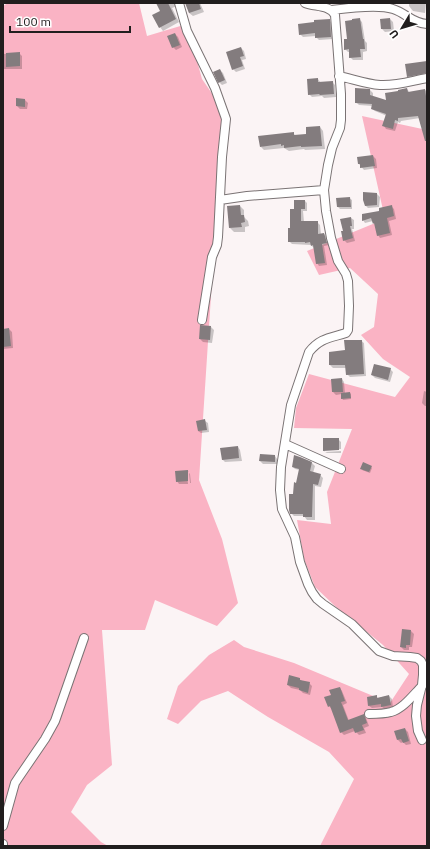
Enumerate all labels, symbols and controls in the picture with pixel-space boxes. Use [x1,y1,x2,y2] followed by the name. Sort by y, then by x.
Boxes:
[10,8,130,34] scale bar
[382,8,422,48] north arrow
[16,14,51,29] text: 100 m
[386,27,402,41] text: U

